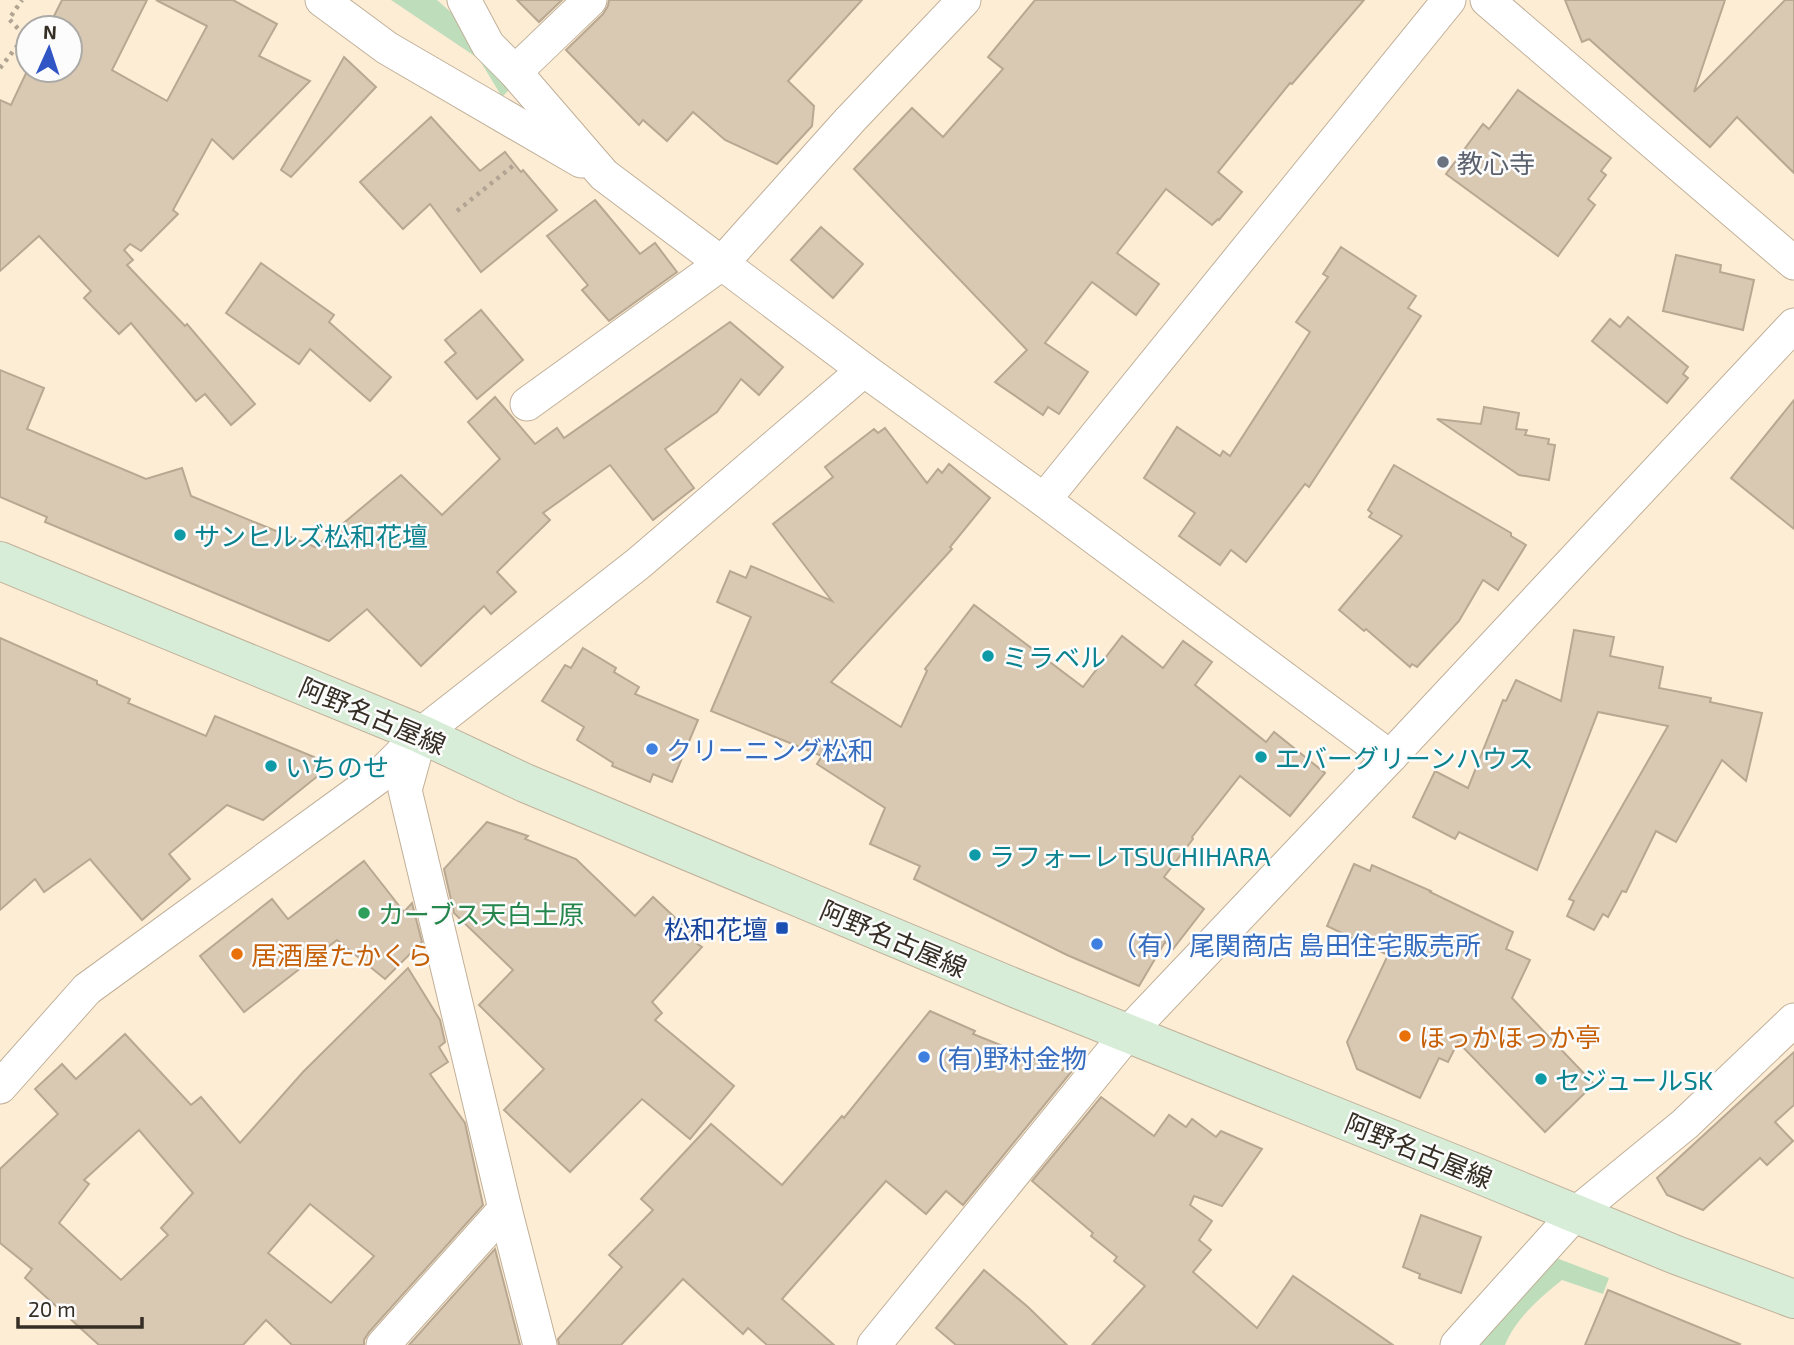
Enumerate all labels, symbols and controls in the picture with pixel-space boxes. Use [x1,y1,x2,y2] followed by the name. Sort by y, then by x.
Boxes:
[14,14,84,84] north arrow
[42,20,57,43] text: N
[1457,147,1535,178] place label: 教心寺
[1435,154,1451,170] marker: 教心寺
[194,520,428,551] place label: サンヒルズ松和花壇
[172,527,188,543] marker: サンヒルズ松和花壇
[1002,641,1106,672] place label: ミラベル
[980,648,996,664] marker: ミラベル
[295,670,451,760] street label: 阿野名古屋線
[666,734,874,765] place label: クリーニング松和
[644,741,660,757] marker: クリーニング松和
[1275,742,1534,773] place label: エバーグリーンハウス
[1253,749,1269,765] marker: エバーグリーンハウス
[285,751,389,782] place label: いちのせ
[263,758,279,774] marker: いちのせ
[989,840,1271,871] place label: ラフォーレTSUCHIHARA
[967,847,983,863] marker: ラフォーレTSUCHIHARA
[816,893,972,983] street label: 阿野名古屋線
[378,898,584,929] place label: カーブス天白土原
[356,905,372,921] marker: カーブス天白土原
[664,913,768,944] place label: 松和花壇
[774,920,790,936] marker: 松和花壇
[1111,929,1481,960] place label: （有）尾関商店 島田住宅販売所
[1089,936,1105,952] marker: （有）尾関商店 島田住宅販売所
[251,939,433,970] place label: 居酒屋たかくら
[229,946,245,962] marker: 居酒屋たかくら
[1419,1021,1601,1052] place label: ほっかほっか亭
[1397,1028,1413,1044] marker: ほっかほっか亭
[938,1042,1087,1073] place label: (有)野村金物
[916,1049,932,1065] marker: (有)野村金物
[1555,1064,1713,1095] place label: セジュールSK
[1533,1071,1549,1087] marker: セジュールSK
[1341,1106,1497,1194] street label: 阿野名古屋線
[18,1286,142,1330] scale bar
[28,1296,76,1321] text: 20 m

